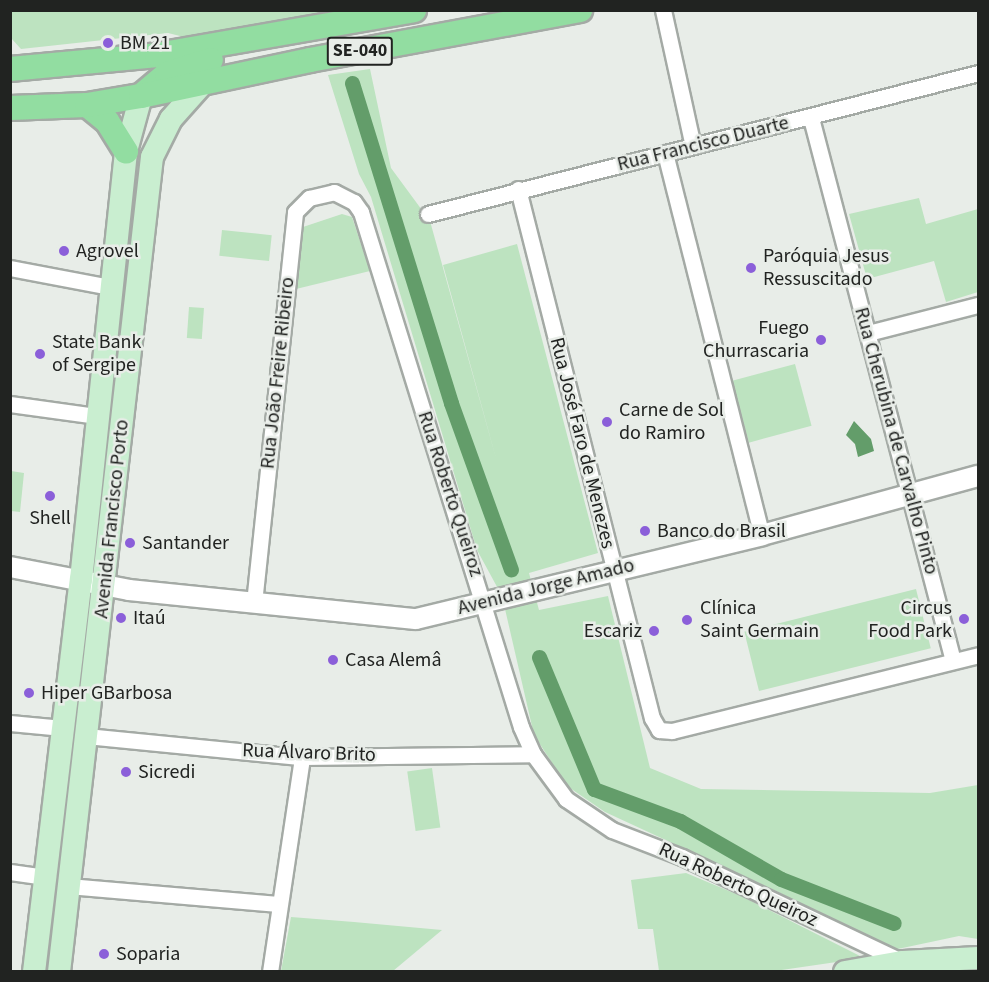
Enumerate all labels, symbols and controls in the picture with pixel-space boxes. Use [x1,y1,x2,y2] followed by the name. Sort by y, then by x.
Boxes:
[120,31,170,55] place label: BM 21
[101,36,115,50] marker: BM 21
[326,36,394,66] road number: SE-040
[615,111,791,177] street label: Rua Francisco Duarte
[76,239,139,263] place label: Agrovel
[57,244,71,258] marker: Agrovel
[763,244,889,291] place label: Paróquia Jesus Ressuscitado
[744,261,758,275] marker: Paróquia Jesus Ressuscitado
[256,276,300,470] street label: Rua João Freire Ribeiro
[849,305,943,577] street label: Rua Cherubina de Carvalho Pinto
[703,316,809,363] place label: Fuego Churrascaria
[52,330,141,377] place label: State Bank of Sergipe
[814,333,828,347] marker: Fuego Churrascaria
[544,335,620,551] street label: Rua José Faro de Menezes
[33,347,47,361] marker: State Bank of Sergipe
[619,398,724,445] place label: Carne de Sol do Ramiro
[412,408,488,580] street label: Rua Roberto Queiroz
[600,415,614,429] marker: Carne de Sol do Ramiro
[90,418,134,620] street label: Avenida Francisco Porto
[43,489,57,503] marker: Shell
[29,506,71,530] place label: Shell
[657,519,786,543] place label: Banco do Brasil
[638,524,652,538] marker: Banco do Brasil
[142,531,229,555] place label: Santander
[123,536,137,550] marker: Santander
[455,553,637,621] street label: Avenida Jorge Amado
[700,596,819,643] place label: Clínica Saint Germain
[868,596,952,643] place label: Circus Food Park
[133,606,166,630] place label: Itaú
[114,611,128,625] marker: Itaú
[678,611,696,629] marker: Clínica Saint Germain
[957,612,971,626] marker: Circus Food Park
[584,619,642,643] place label: Escariz
[647,624,661,638] marker: Escariz
[345,648,441,672] place label: Casa Alemâ
[326,653,340,667] marker: Casa Alemâ
[41,681,172,705] place label: Hiper GBarbosa
[22,686,36,700] marker: Hiper GBarbosa
[242,739,376,767] street label: Rua Álvaro Brito
[138,760,195,784] place label: Sicredi
[119,765,133,779] marker: Sicredi
[655,838,821,932] street label: Rua Roberto Queiroz
[116,942,180,966] place label: Soparia
[97,947,111,961] marker: Soparia

